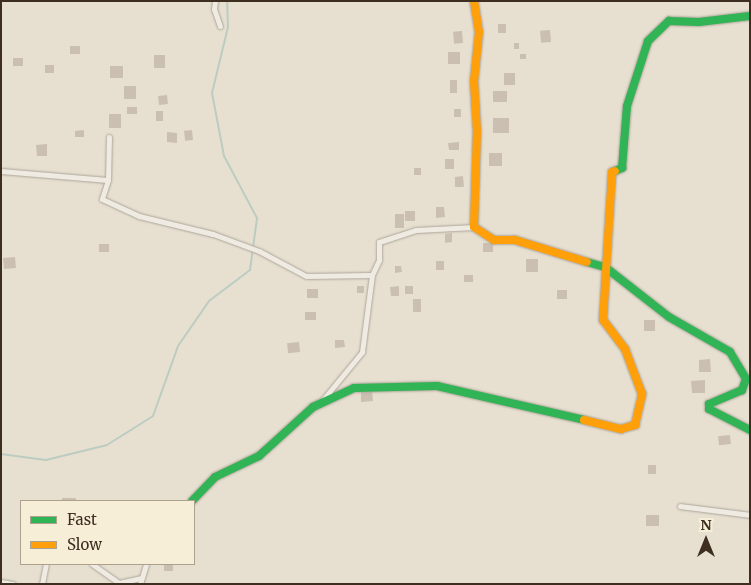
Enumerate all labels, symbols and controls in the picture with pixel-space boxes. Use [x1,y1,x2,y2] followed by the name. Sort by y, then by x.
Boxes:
[20,500,195,565] legend
[67,510,97,529] text: Fast
[681,515,731,565] north arrow
[700,516,712,534] text: N
[67,535,102,554] text: Slow

